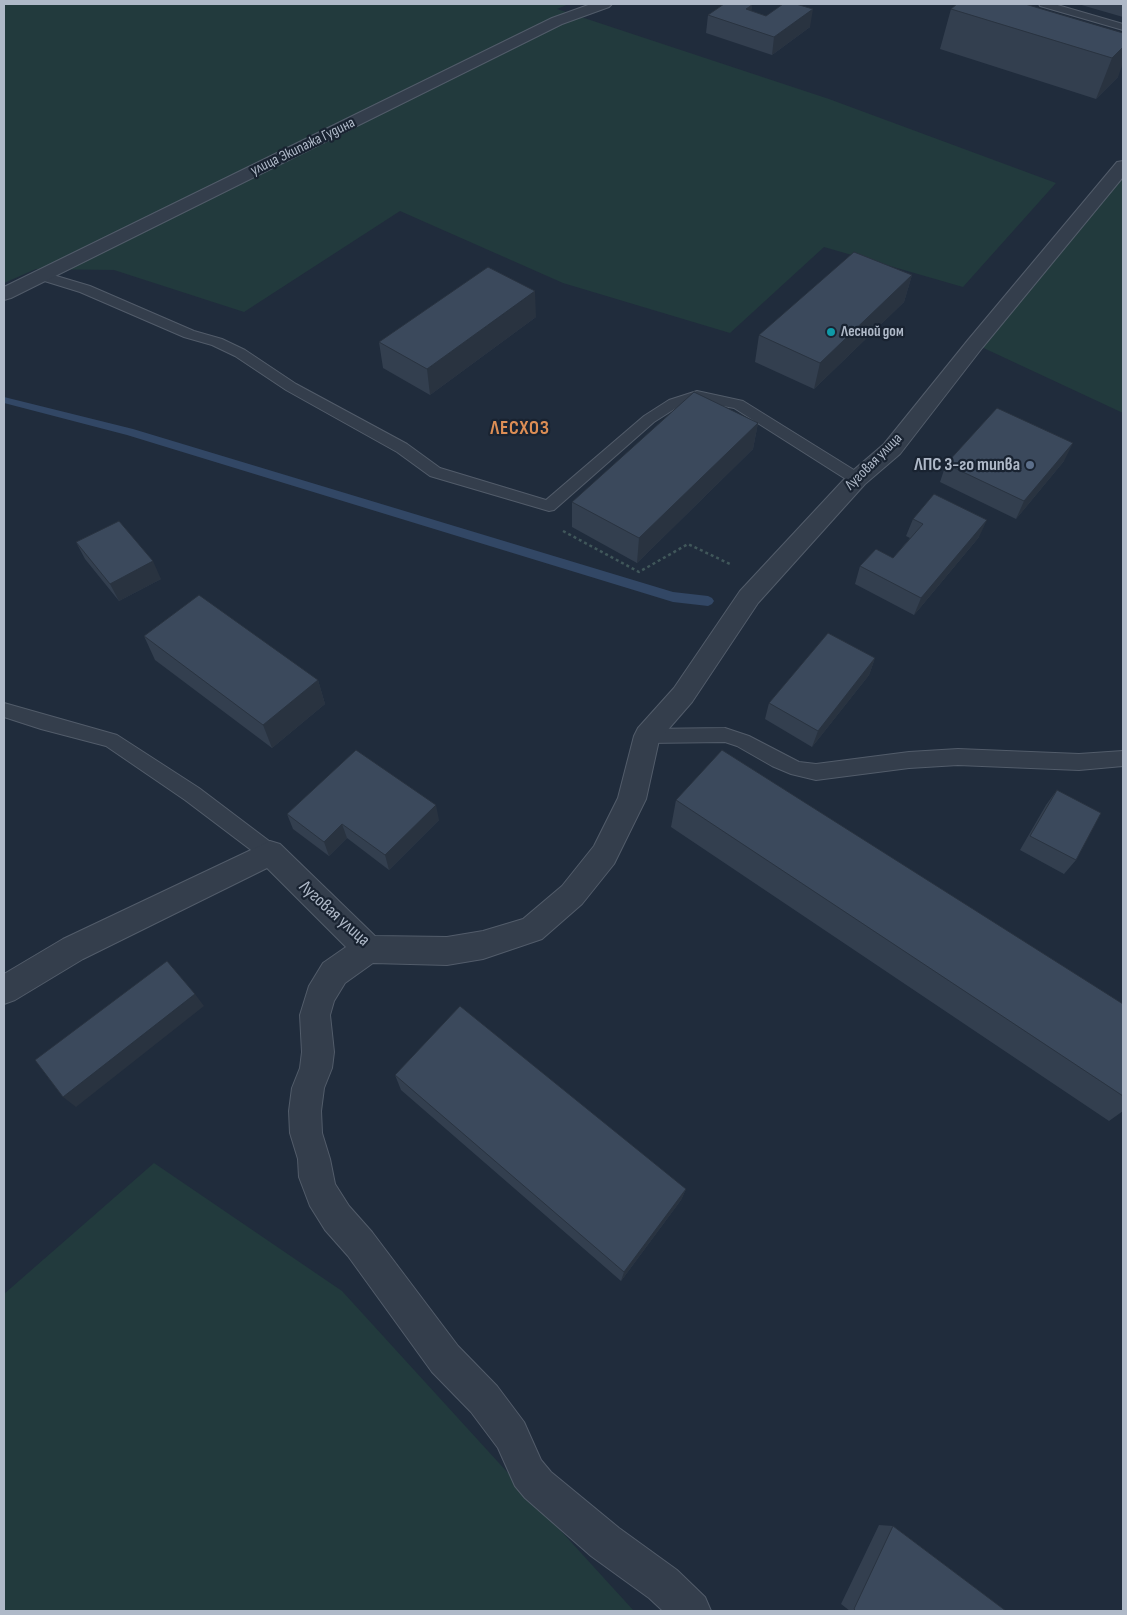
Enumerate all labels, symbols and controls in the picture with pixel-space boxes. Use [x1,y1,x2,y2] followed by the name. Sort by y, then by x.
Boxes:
[248,114,358,180] street label: улица Экипажа Гудина
[841,323,904,341] place label: Лесной дом
[825,326,837,338] marker: Лесной дом
[489,418,551,440] district label: ЛЕСХОЗ
[842,430,906,494] street label: Луговая улица
[914,454,1020,476] place label: ЛПС 3-го типва
[1024,459,1036,471] marker: ЛПС 3-го типва
[294,877,374,951] street label: Луговая улица

